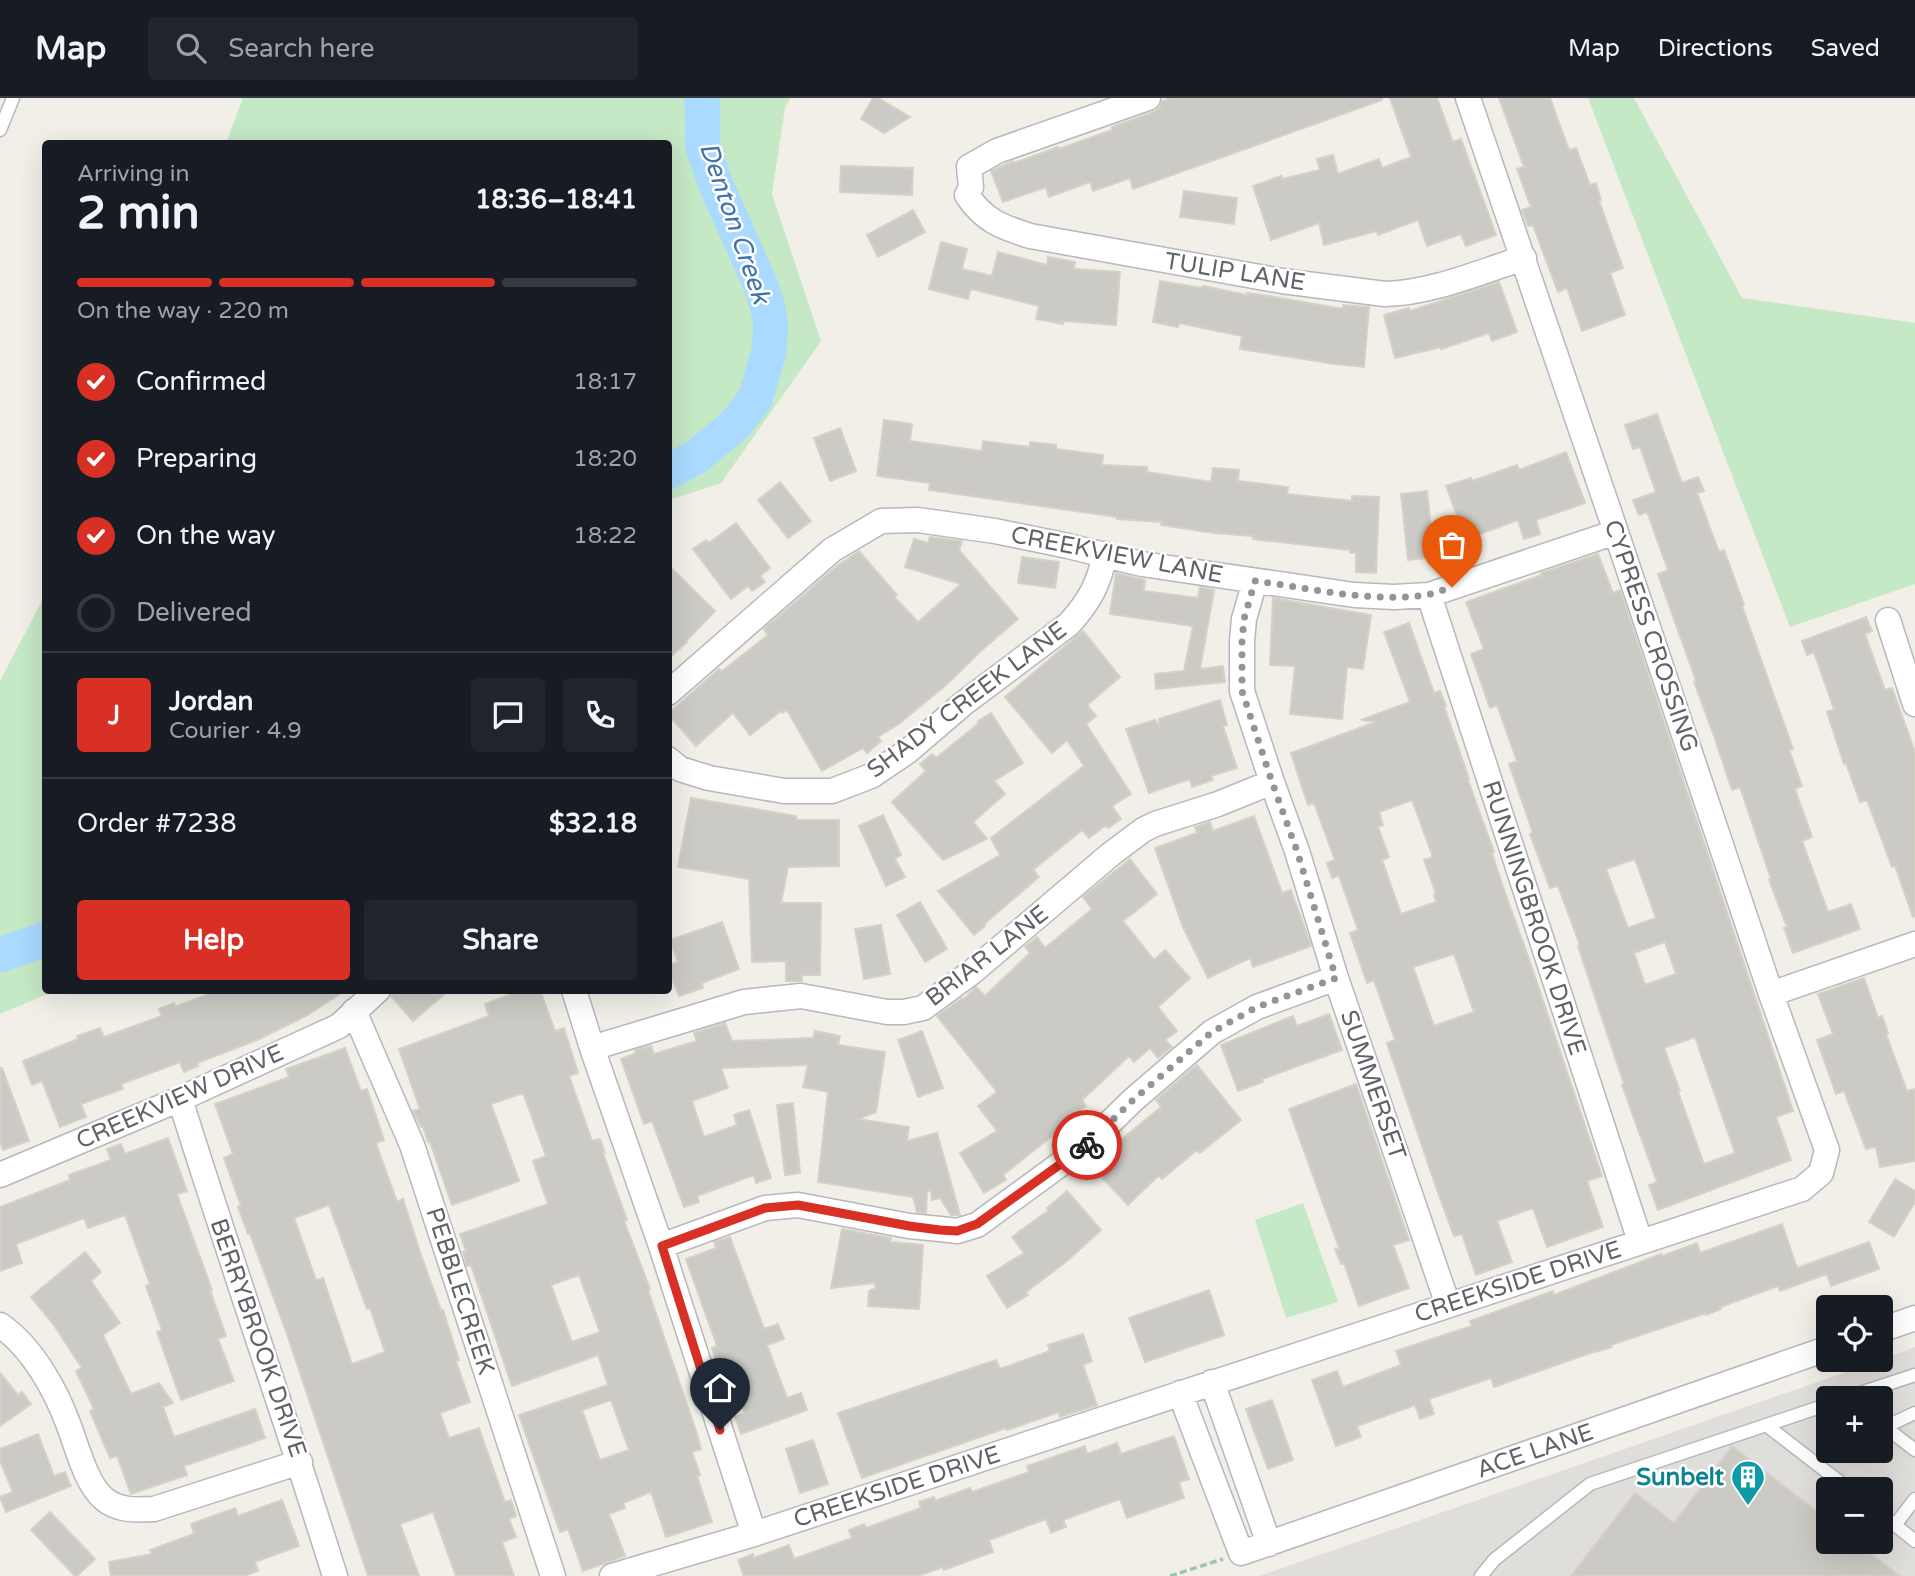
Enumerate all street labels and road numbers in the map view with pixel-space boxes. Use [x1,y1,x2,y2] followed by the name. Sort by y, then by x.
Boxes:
[1163,247,1307,297] street label: TULIP LANE
[1598,516,1704,756] street label: CYPRESS CROSSING
[1008,520,1226,590] street label: CREEKVIEW LANE
[862,616,1072,784] street label: SHADY CREEK LANE
[1476,777,1592,1059] street label: RUNNINGBROOK DRIVE
[920,899,1054,1013] street label: BRIAR LANE
[1334,1006,1412,1164] street label: SUMMERSET
[72,1038,288,1156] street label: CREEKVIEW DRIVE
[419,1204,501,1378] street label: PEBBLECREEK
[204,1215,312,1461] street label: BERRYBROOK DRIVE
[1411,1235,1625,1329] street label: CREEKSIDE DRIVE
[1473,1417,1597,1485] street label: ACE LANE
[790,1440,1004,1534] street label: CREEKSIDE DRIVE

